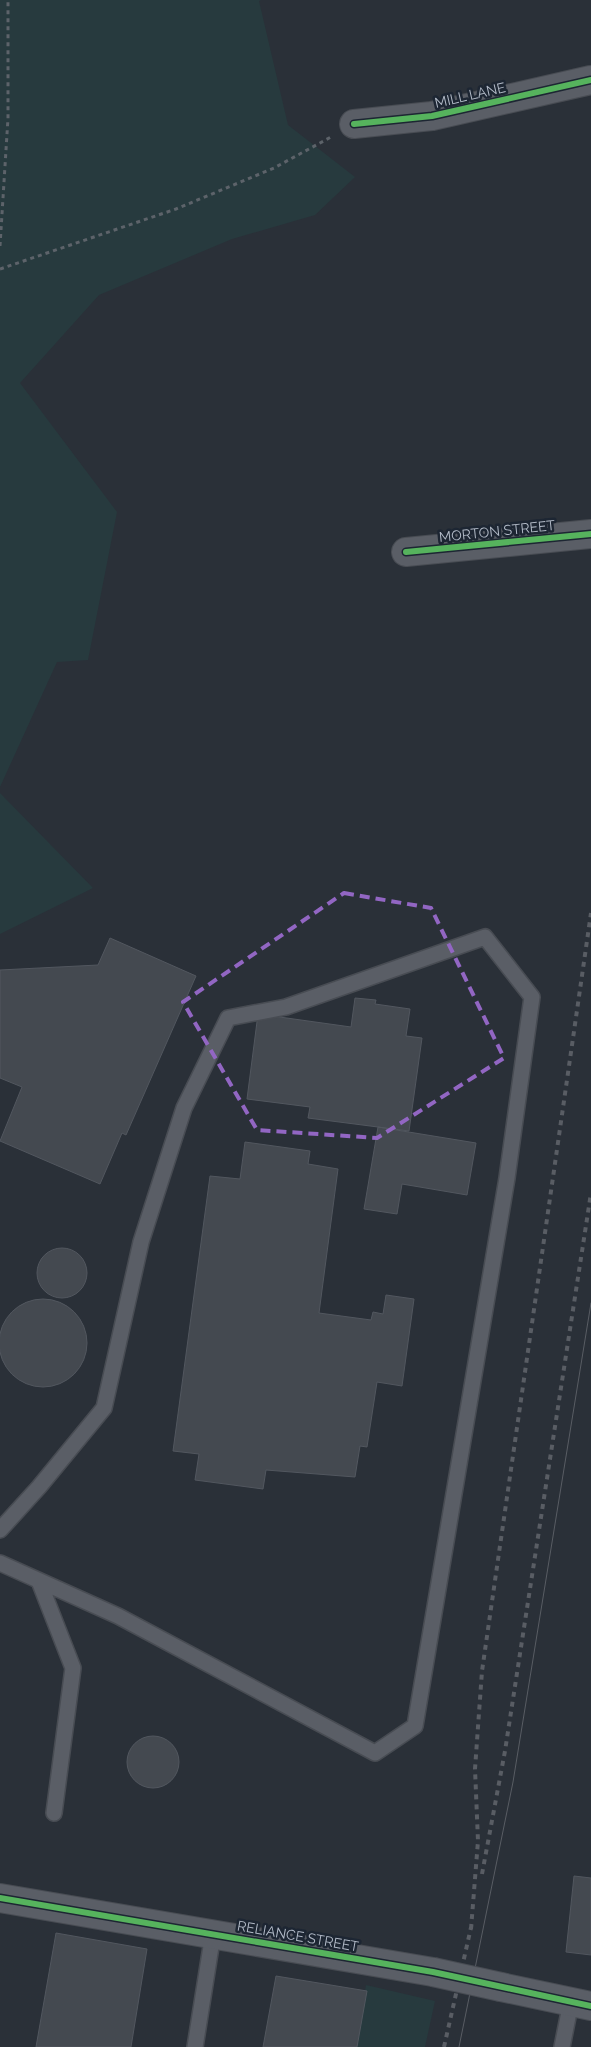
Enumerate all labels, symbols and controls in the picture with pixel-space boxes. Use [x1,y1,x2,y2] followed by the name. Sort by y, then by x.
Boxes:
[433,79,507,111] street label: MILL LANE
[438,517,556,545] street label: MORTON STREET
[236,1917,360,1955] street label: RELIANCE STREET

